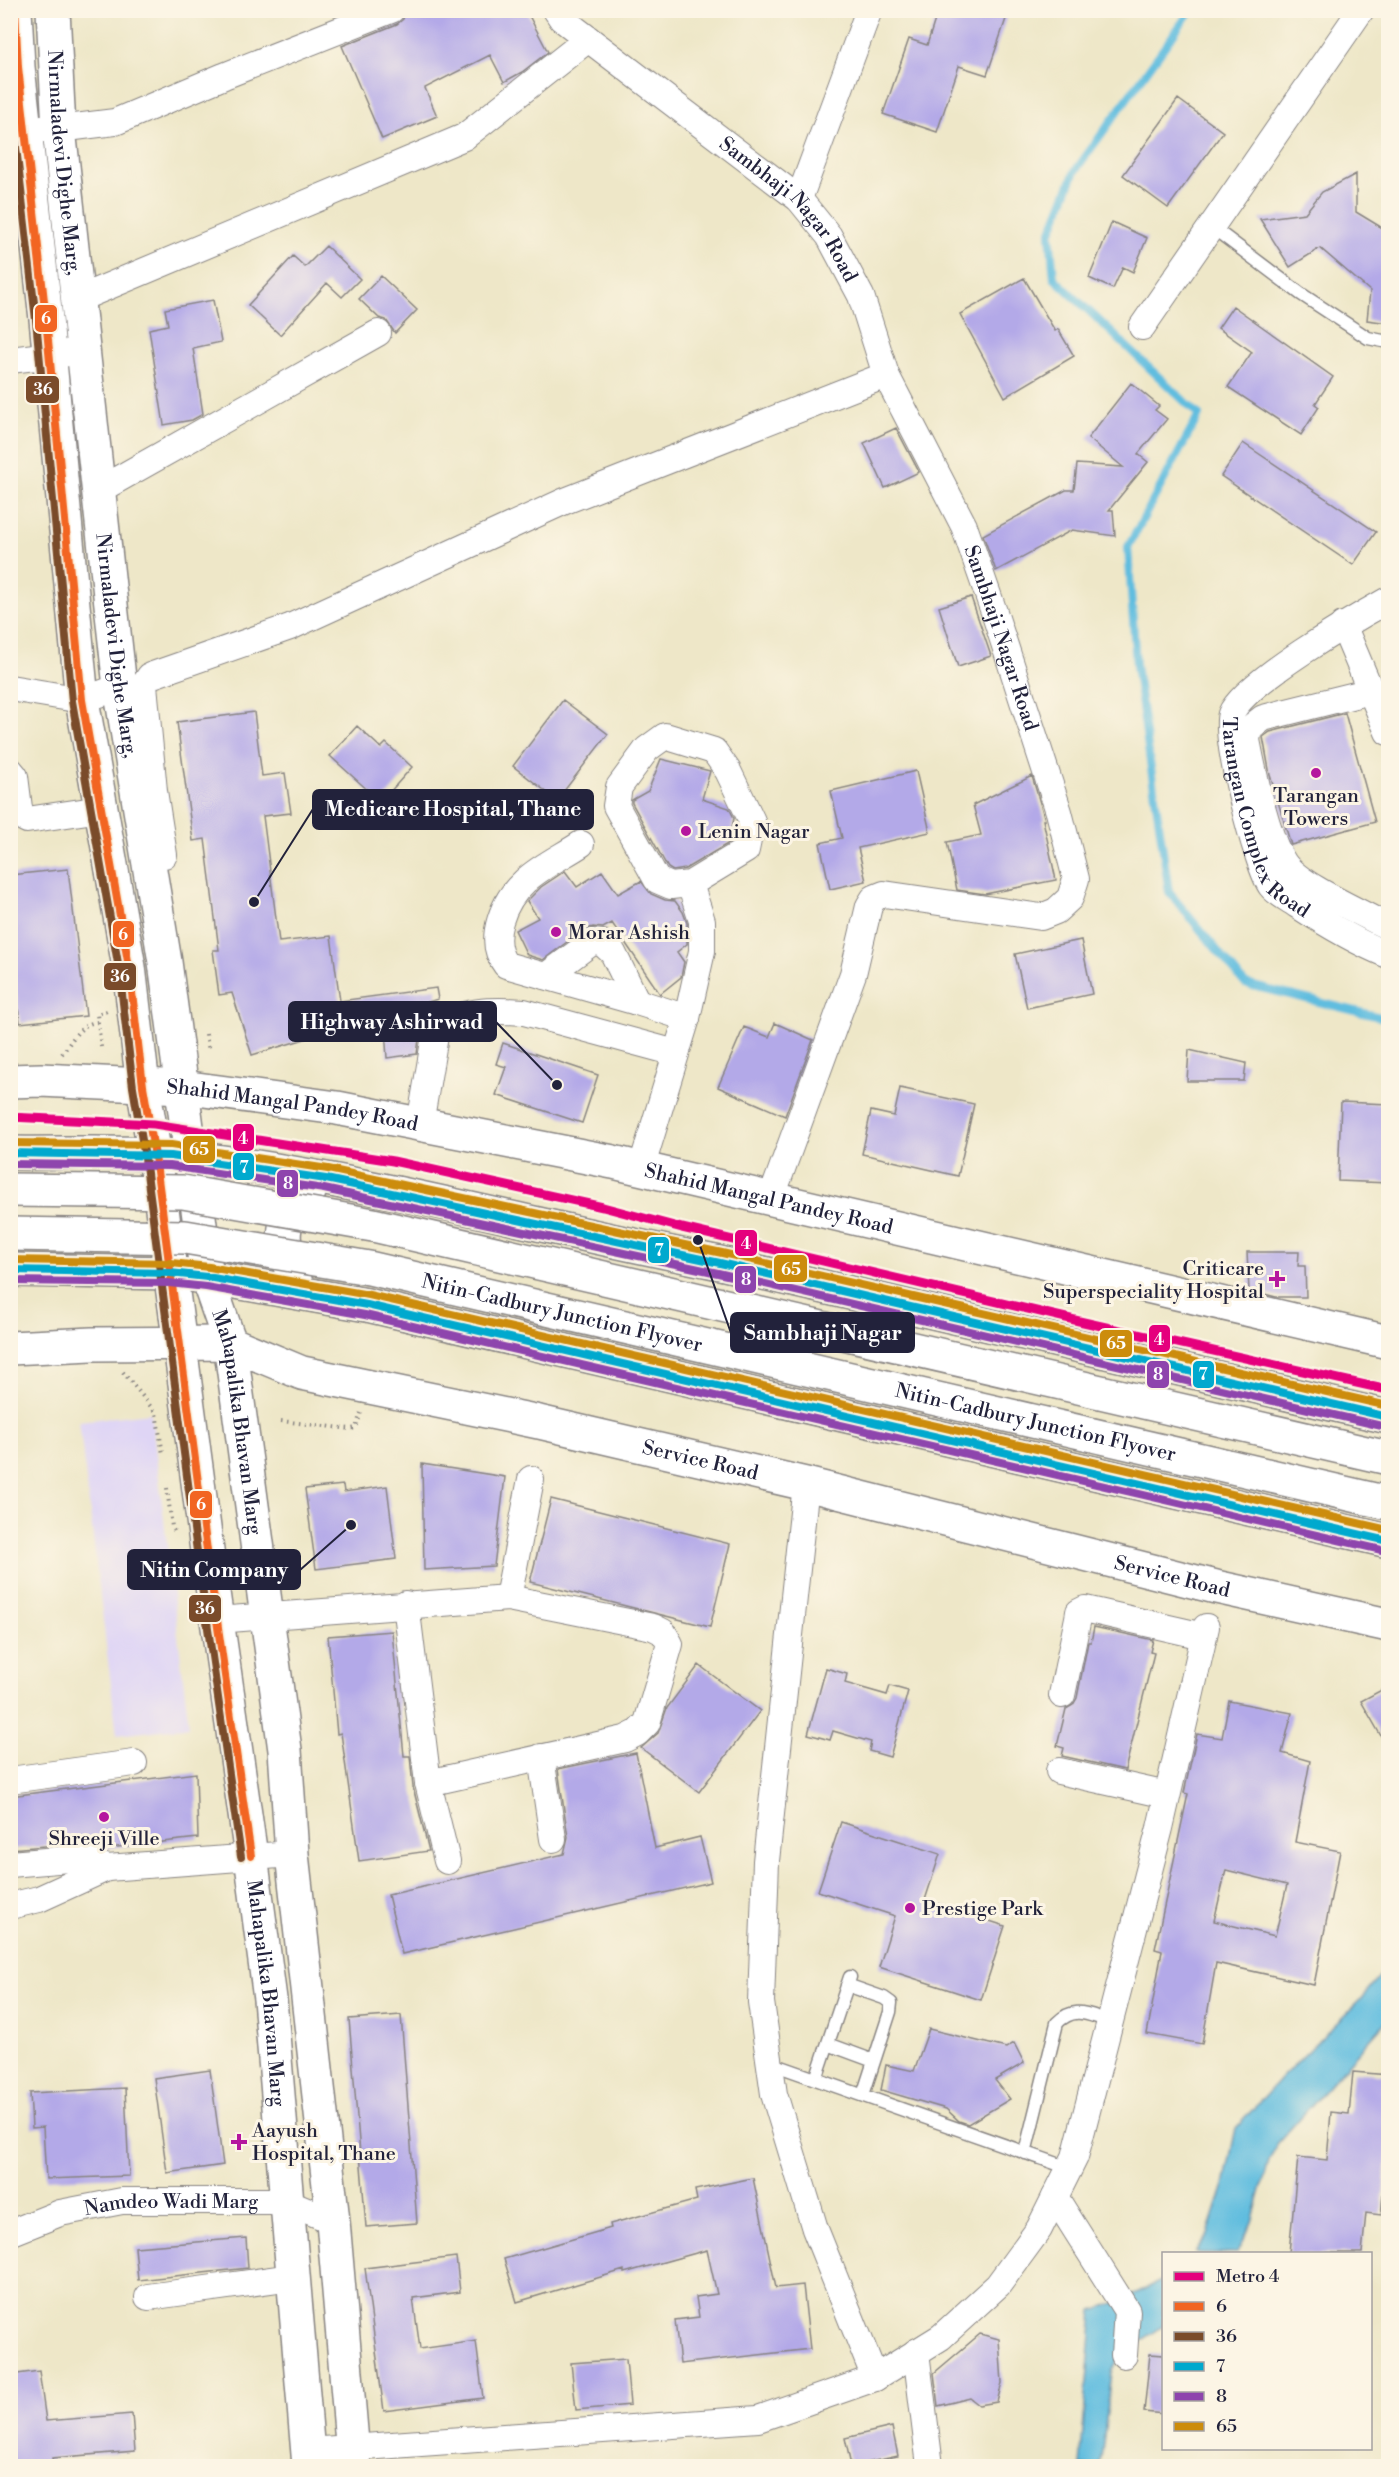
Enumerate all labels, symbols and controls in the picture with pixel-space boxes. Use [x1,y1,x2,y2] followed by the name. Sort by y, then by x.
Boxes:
[41,49,86,277] street label: Nirmaladevi Dighe Marg,
[714,132,863,287] street label: Sambhaji Nagar Road
[34,304,58,333] line badge: 6
[41,309,51,329] text: 6
[25,375,60,404] line badge: 36
[33,380,53,400] text: 36
[89,532,142,760] street label: Nirmaladevi Dighe Marg,
[958,542,1043,735] street label: Sambhaji Nagar Road
[1216,716,1315,924] street label: Tarangan Complex Road
[1309,766,1323,780] marker: Tarangan Towers
[1273,784,1359,832] place label: Tarangan Towers
[313,790,593,829] callout: Medicare Hospital, Thane
[325,797,581,823] text: Medicare Hospital, Thane
[698,820,810,845] place label: Lenin Nagar
[679,824,693,838] marker: Lenin Nagar
[112,920,135,948] line badge: 6
[568,921,690,946] place label: Morar Ashish
[118,925,128,945] text: 6
[549,925,563,939] marker: Morar Ashish
[103,962,137,991] line badge: 36
[110,967,130,987] text: 36
[289,1002,496,1041] callout: Highway Ashirwad
[300,1010,484,1036] text: Highway Ashirwad
[166,1075,421,1138] street label: Shahid Mangal Pandey Road
[232,1123,255,1152] line badge: 4
[238,1129,249,1149] text: 4
[182,1135,216,1164] line badge: 65
[189,1140,209,1160] text: 65
[232,1152,255,1181] line badge: 7
[239,1158,249,1178] text: 7
[642,1159,896,1241] street label: Shahid Mangal Pandey Road
[276,1169,299,1198] line badge: 8
[283,1174,293,1194] text: 8
[734,1229,758,1257] line badge: 4
[741,1234,752,1254] text: 4
[647,1236,670,1264] line badge: 7
[654,1241,664,1261] text: 7
[773,1254,808,1283] line badge: 65
[1043,1257,1264,1305] place label: Criticare Superspeciality Hospital
[781,1260,801,1280] text: 65
[734,1265,757,1294] line badge: 8
[419,1270,705,1359] street label: Nitin-Cadbury Junction Flyover
[741,1270,751,1290] text: 8
[1268,1270,1286,1288] marker: Criticare Superspeciality Hospital
[205,1306,267,1537] street label: Mahapalika Bhavan Marg
[731,1313,914,1352] callout: Sambhaji Nagar
[744,1321,902,1347] text: Sambhaji Nagar
[1148,1324,1171,1353] line badge: 4
[1099,1329,1133,1358] line badge: 65
[1154,1330,1165,1350] text: 4
[1106,1334,1126,1354] text: 65
[1146,1360,1170,1389] line badge: 8
[1192,1360,1215,1389] line badge: 7
[1153,1365,1163,1385] text: 8
[1198,1365,1208,1385] text: 7
[893,1379,1179,1468] street label: Nitin-Cadbury Junction Flyover
[640,1435,761,1487] street label: Service Road
[189,1490,213,1519] line badge: 6
[196,1495,206,1515] text: 6
[128,1550,300,1589] callout: Nitin Company
[1112,1551,1233,1604] street label: Service Road
[140,1558,288,1584] text: Nitin Company
[188,1594,222,1623] line badge: 36
[195,1599,215,1619] text: 36
[97,1810,111,1824] marker: Shreeji Ville
[48,1827,160,1852] place label: Shreeji Ville
[240,1878,290,2108] street label: Mahapalika Bhavan Marg
[922,1897,1044,1922] place label: Prestige Park
[903,1901,917,1915] marker: Prestige Park
[251,2119,396,2167] place label: Aayush Hospital, Thane
[230,2133,248,2151] marker: Aayush Hospital, Thane
[82,2189,259,2222] street label: Namdeo Wadi Marg
[1162,2252,1372,2450] legend
[1216,2265,1280,2288] text: Metro 4
[1216,2295,1227,2318] text: 6
[1216,2325,1237,2348] text: 36
[1216,2355,1225,2378] text: 7
[1216,2385,1227,2408] text: 8
[1216,2415,1237,2438] text: 65

